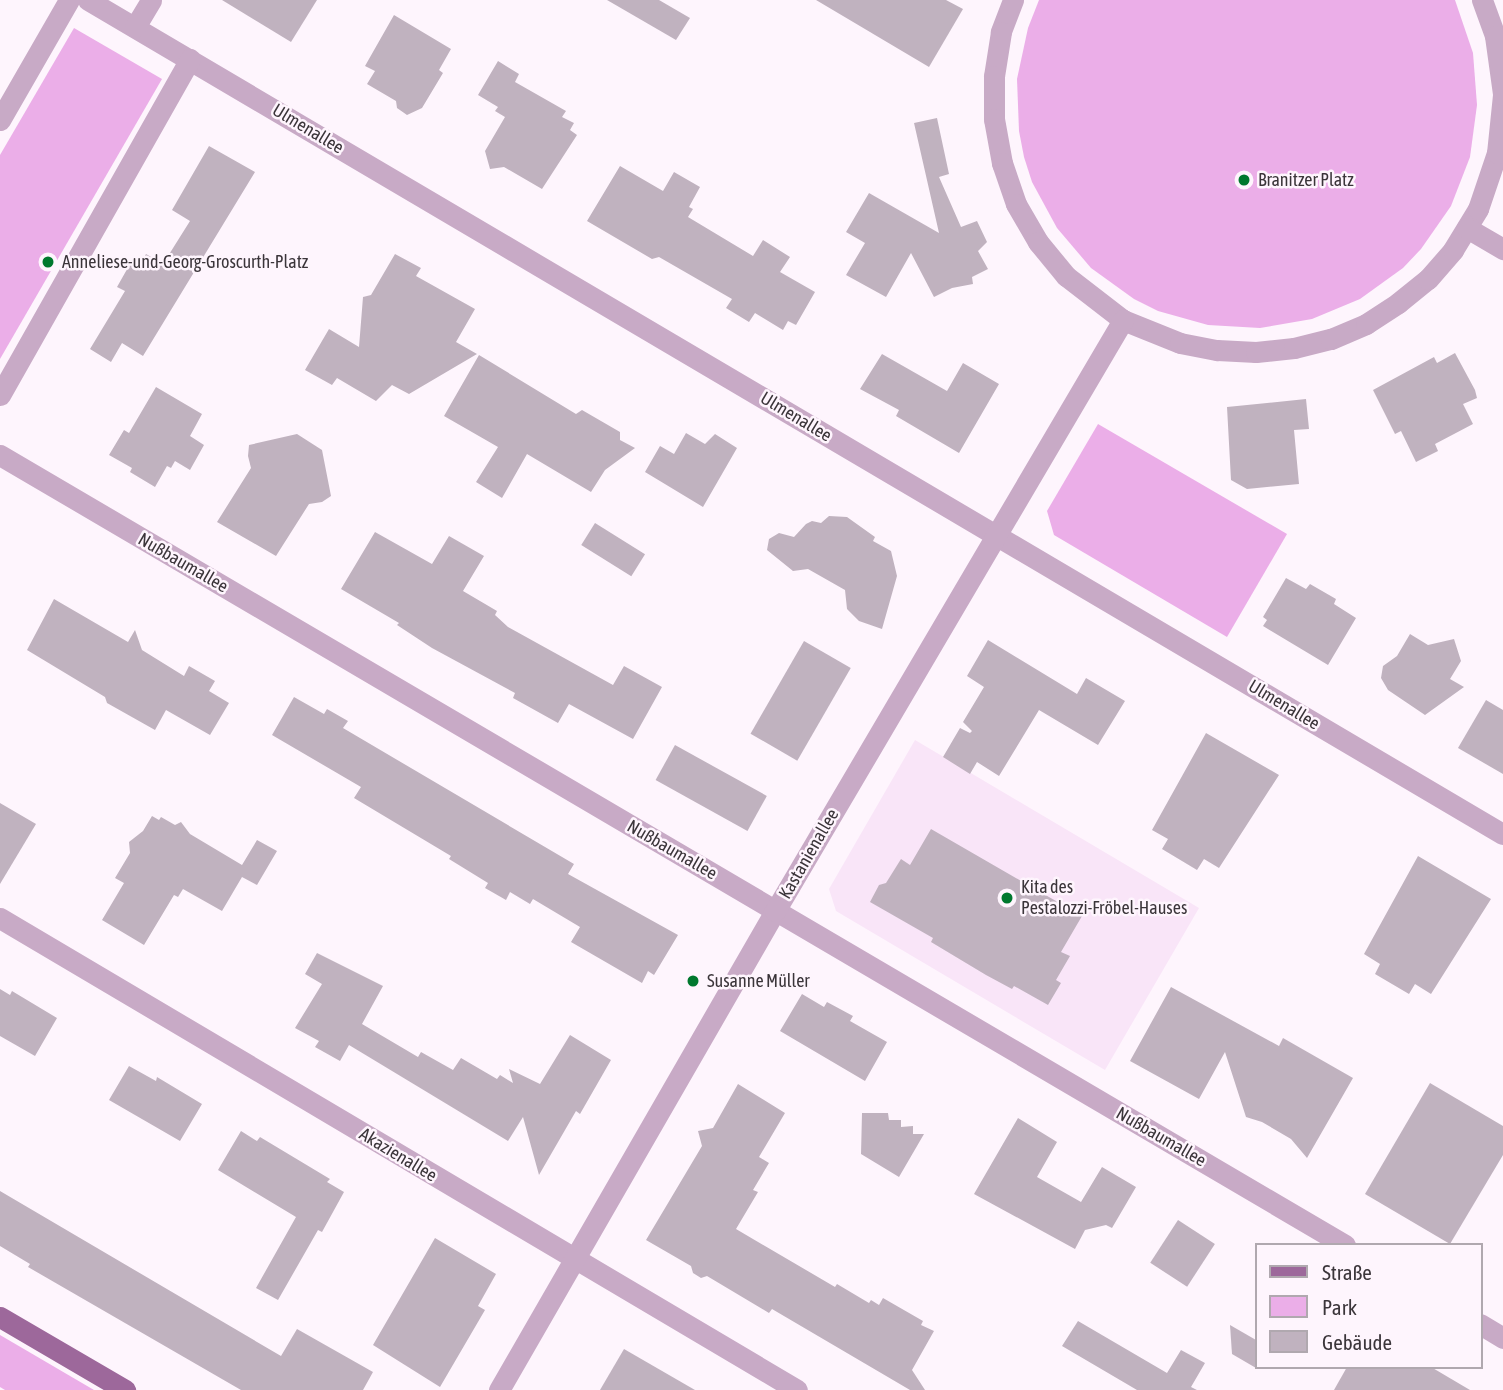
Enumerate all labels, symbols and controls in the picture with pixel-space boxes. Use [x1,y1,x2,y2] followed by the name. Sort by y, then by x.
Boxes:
[268,99,348,159] street label: Ulmenallee
[1258,169,1354,191] place label: Branitzer Platz
[1236,172,1252,188] marker: Branitzer Platz
[62,251,308,273] place label: Anneliese-und-Georg-Groscurth-Platz
[40,254,56,270] marker: Anneliese-und-Georg-Groscurth-Platz
[756,387,836,447] street label: Ulmenallee
[134,529,232,597] street label: Nußbaumallee
[1244,675,1324,735] street label: Ulmenallee
[775,805,843,903] street label: Kastanienallee
[623,816,721,884] street label: Nußbaumallee
[1021,877,1187,920] place label: Kita des Pestalozzi-Fröbel-Hauses
[999,890,1015,906] marker: Kita des Pestalozzi-Fröbel-Hauses
[707,970,810,992] place label: Susanne Müller
[685,973,701,989] marker: Susanne Müller
[1112,1103,1210,1171] street label: Nußbaumallee
[355,1123,441,1187] street label: Akazienallee
[1254,1243,1482,1369] legend
[1322,1260,1372,1284] text: Straße
[1322,1295,1357,1319] text: Park
[1322,1330,1392,1354] text: Gebäude

